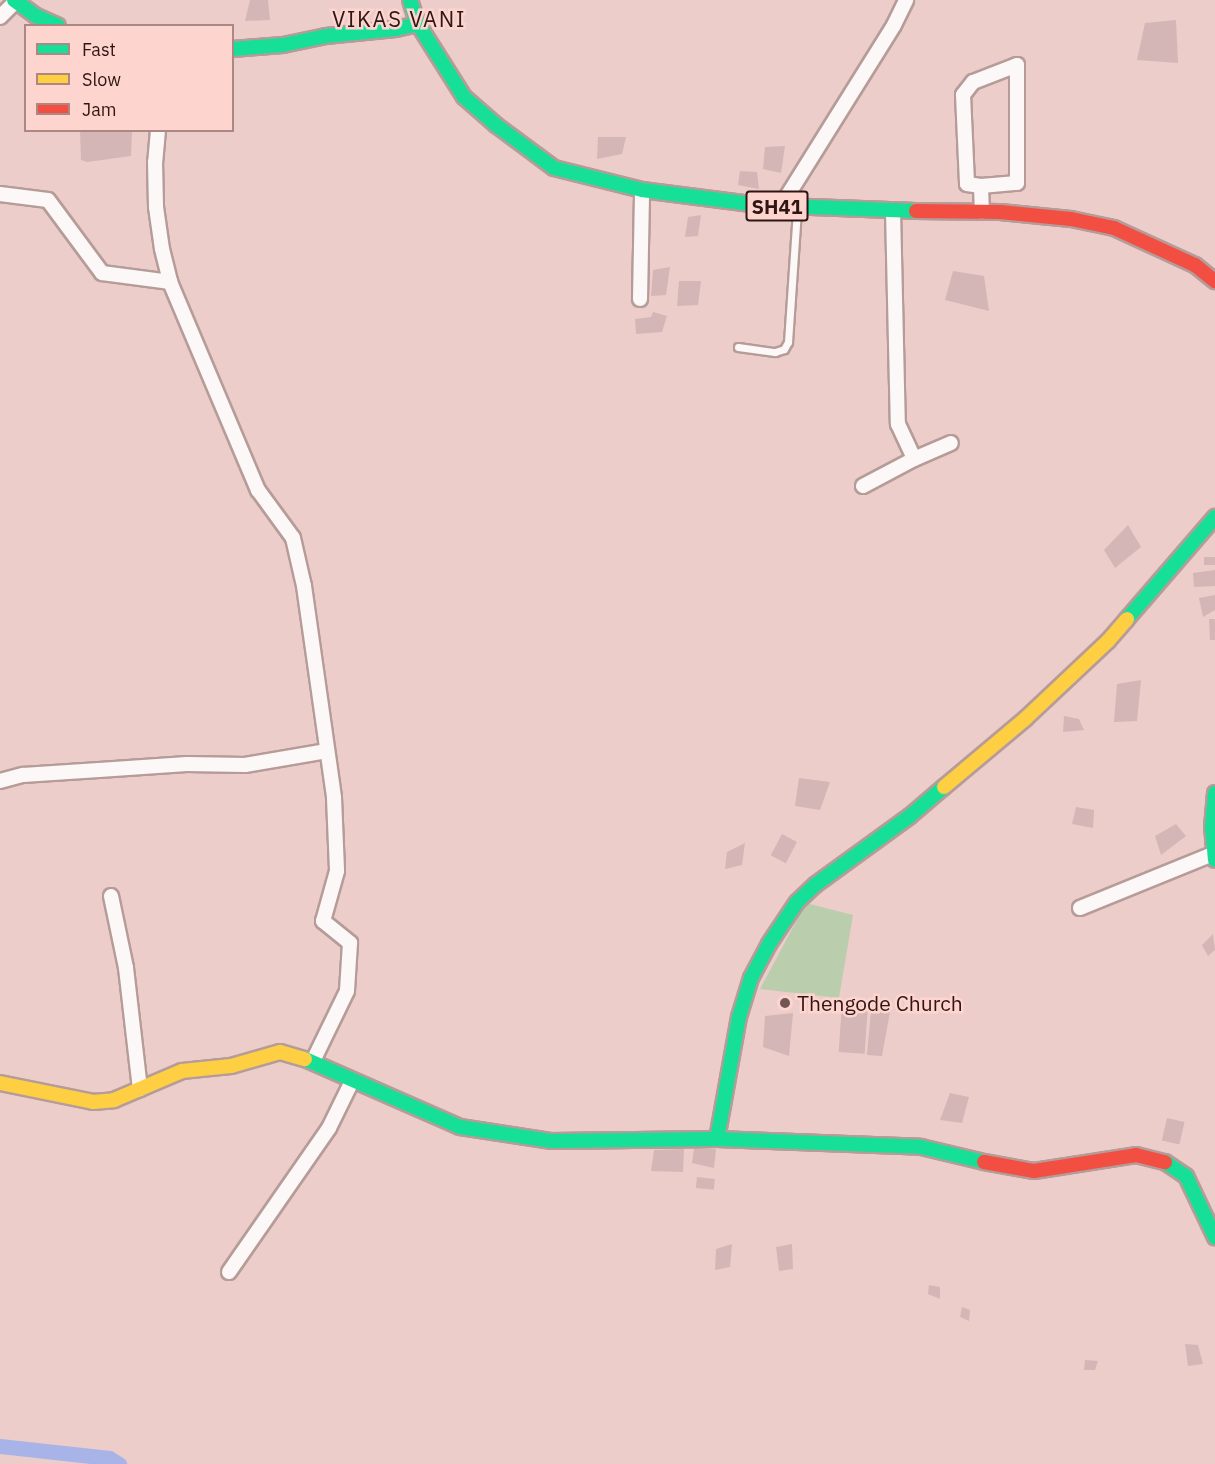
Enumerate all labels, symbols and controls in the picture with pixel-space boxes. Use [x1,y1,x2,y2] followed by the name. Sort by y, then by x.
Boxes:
[332,6,466,32] district label: VIKAS VANI
[24,24,234,132] legend
[82,38,116,61] text: Fast
[82,68,121,91] text: Slow
[82,98,117,121] text: Jam
[746,189,808,223] road number: SH41
[797,990,963,1016] place label: Thengode Church
[778,996,792,1010] marker: Thengode Church

